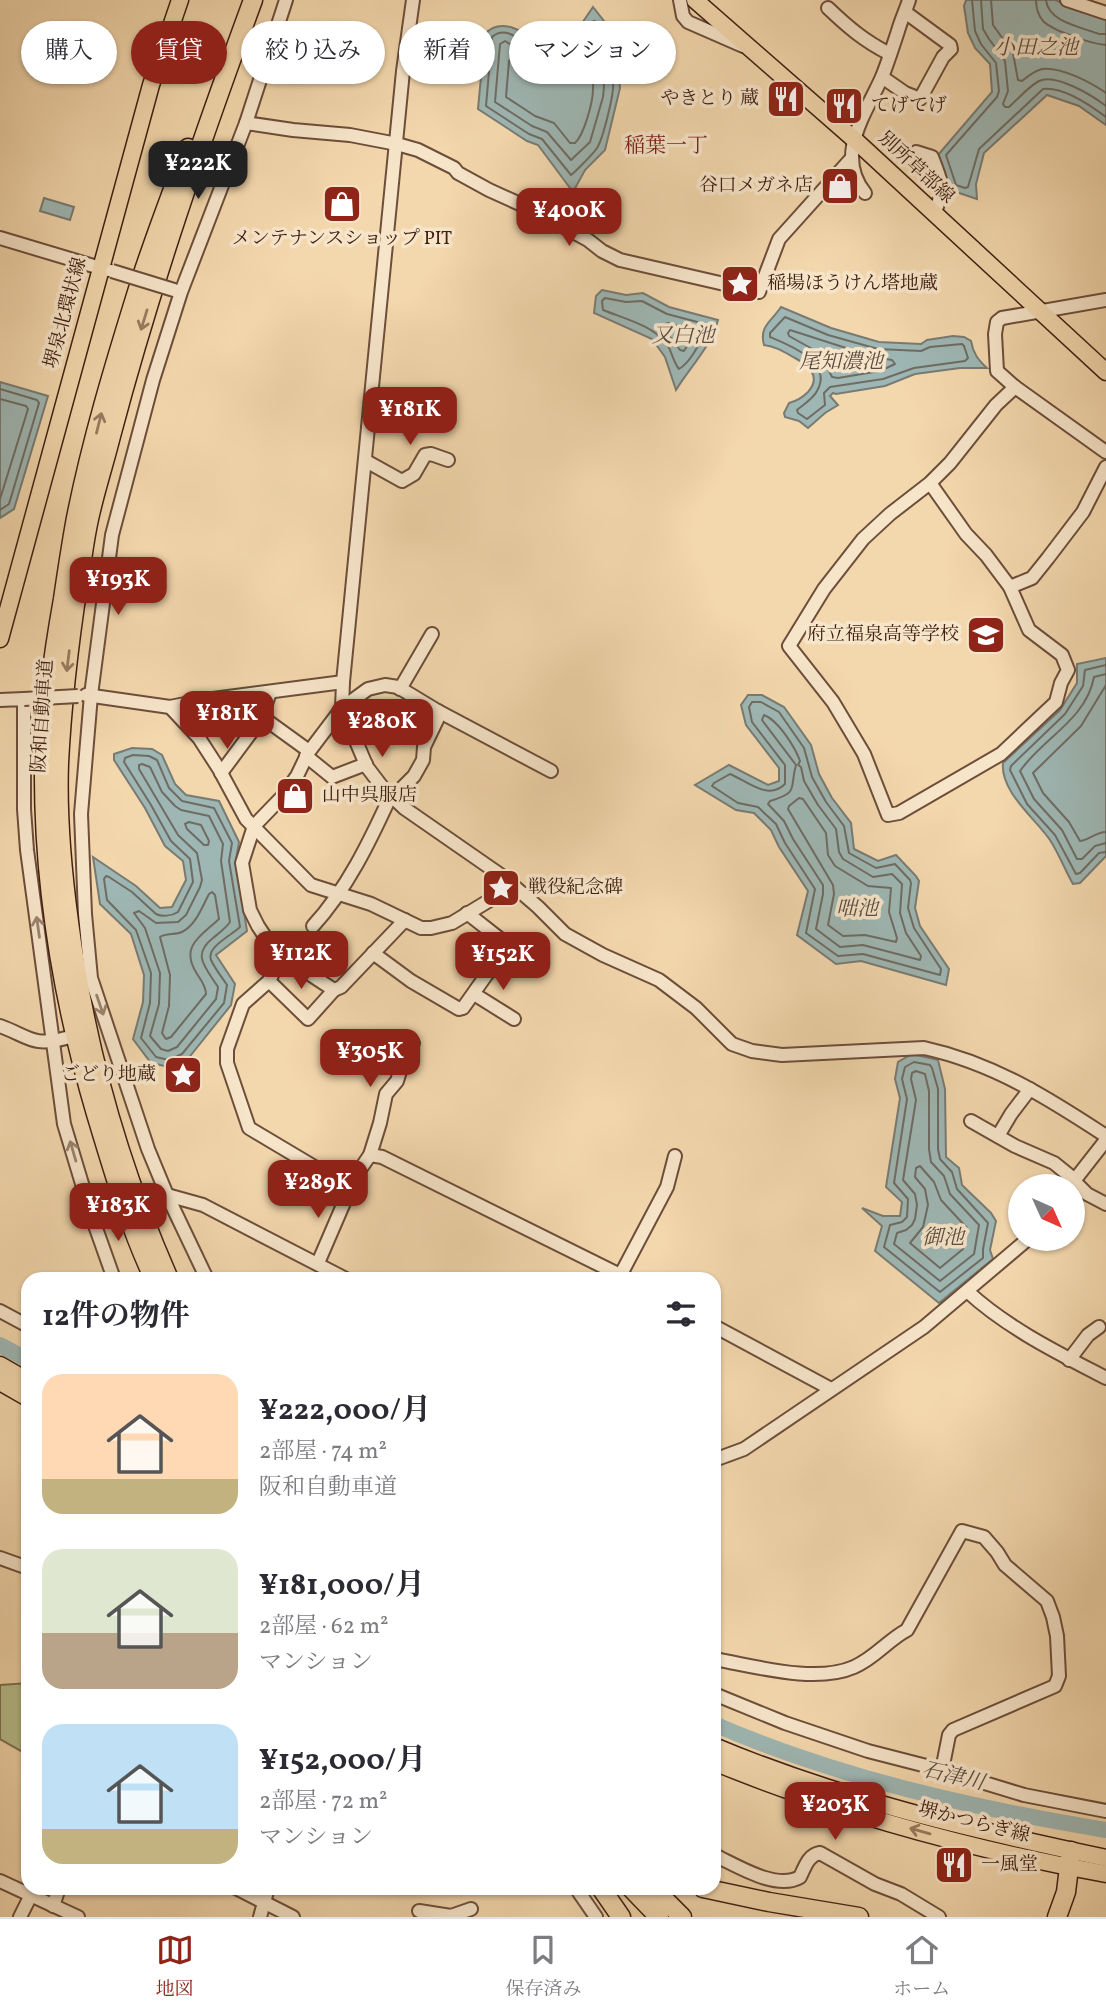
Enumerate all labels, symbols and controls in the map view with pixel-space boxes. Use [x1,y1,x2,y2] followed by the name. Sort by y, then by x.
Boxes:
[21,21,117,84] chip: 購入
[131,21,227,84] chip: 賃貸
[241,21,385,84] chip: 絞り込み
[399,21,495,84] chip: 新着
[509,21,676,84] chip: マンション
[994,34,1080,63] water label: 小田之池
[765,78,807,120] restaurant icon: やきとり 蔵
[823,85,865,127] restaurant icon: てげてげ
[660,86,759,112] place label: やきとり 蔵
[871,93,947,119] place label: てげてげ
[872,126,960,210] street label: 別所草部線
[624,132,708,161] district label: 稲葉一丁
[149,142,247,201] pin: ¥222K
[164,148,232,180] text: ¥222K
[819,165,861,207] shop icon: 谷口メガネ店
[699,173,813,199] place label: 谷口メガネ店
[321,183,363,225] shop icon: メンテナンスショップ PIT
[520,188,618,248] pin: ¥400K
[532,195,606,227] text: ¥400K
[232,226,452,252] place label: メンテナンスショップ PIT
[39,255,93,371] street label: 堺泉北環状線
[719,263,761,305] place icon: 稲場ほうけん塔地蔵
[767,271,938,297] place label: 稲場ほうけん塔地蔵
[137,308,150,330] one-way arrow
[652,322,716,351] water label: 又白池
[799,348,885,377] water label: 尾知濃池
[361,388,459,447] pin: ¥181K
[379,394,441,426] text: ¥181K
[93,412,107,435] one-way arrow
[69,558,167,617] pin: ¥193K
[86,564,150,596] text: ¥193K
[965,614,1007,656] school or university icon: 府立福泉高等学校
[807,622,959,648] place label: 府立福泉高等学校
[61,649,74,671] one-way arrow
[26,658,60,774] street label: 阪和自動車道
[178,692,276,751] pin: ¥181K
[196,698,258,730] text: ¥181K
[333,700,431,759] pin: ¥280K
[347,706,417,738] text: ¥280K
[274,775,316,817] shop icon: 山中呉服店
[322,783,417,809] place label: 山中呉服店
[480,867,522,909] place icon: 戦役紀念碑
[528,875,623,901] place label: 戦役紀念碑
[836,895,880,924] water label: 咄池
[31,916,44,939] one-way arrow
[252,932,350,991] pin: ¥112K
[454,932,552,992] pin: ¥152K
[270,938,332,970] text: ¥112K
[471,939,535,971] text: ¥152K
[95,994,108,1016] one-way arrow
[321,1030,419,1089] pin: ¥305K
[336,1036,404,1068] text: ¥305K
[162,1054,204,1096] place icon: ごどり地蔵
[61,1062,156,1088] place label: ごどり地蔵
[65,1141,78,1163] one-way arrow
[269,1160,367,1220] pin: ¥289K
[284,1167,352,1199] text: ¥289K
[1008,1174,1085,1251] north arrow
[1008,1174,1085,1251] map controls
[69,1184,167,1243] pin: ¥183K
[86,1190,150,1222] text: ¥183K
[922,1224,966,1253] water label: 御池
[662,1295,700,1333] icon: filters
[42,1296,190,1338] text: 12件の物件
[259,1390,431,1432] text: ¥222,000/月
[98,1402,182,1486] icon: home
[259,1436,387,1468] text: 2部屋 · 74 m²
[259,1472,397,1504] text: 阪和自動車道
[259,1565,425,1607] text: ¥181,000/月
[98,1577,182,1661] icon: home
[259,1611,389,1643] text: 2部屋 · 62 m²
[259,1647,373,1679] text: マンション
[259,1740,426,1782] text: ¥152,000/月
[98,1752,182,1836] icon: home
[919,1756,989,1799] water label: 石津川
[786,1783,884,1842] pin: ¥203K
[259,1786,388,1818] text: 2部屋 · 72 m²
[801,1789,869,1821] text: ¥203K
[916,1797,1032,1849] street label: 堺かつらぎ線
[259,1822,373,1854] text: マンション
[909,1824,931,1837] one-way arrow
[933,1844,975,1886] restaurant icon: 一風堂
[981,1852,1038,1878] place label: 一風堂
[156,1931,194,2003] tab: 地図
[505,1931,581,2003] tab: 保存済み
[893,1931,950,2003] tab: ホーム

